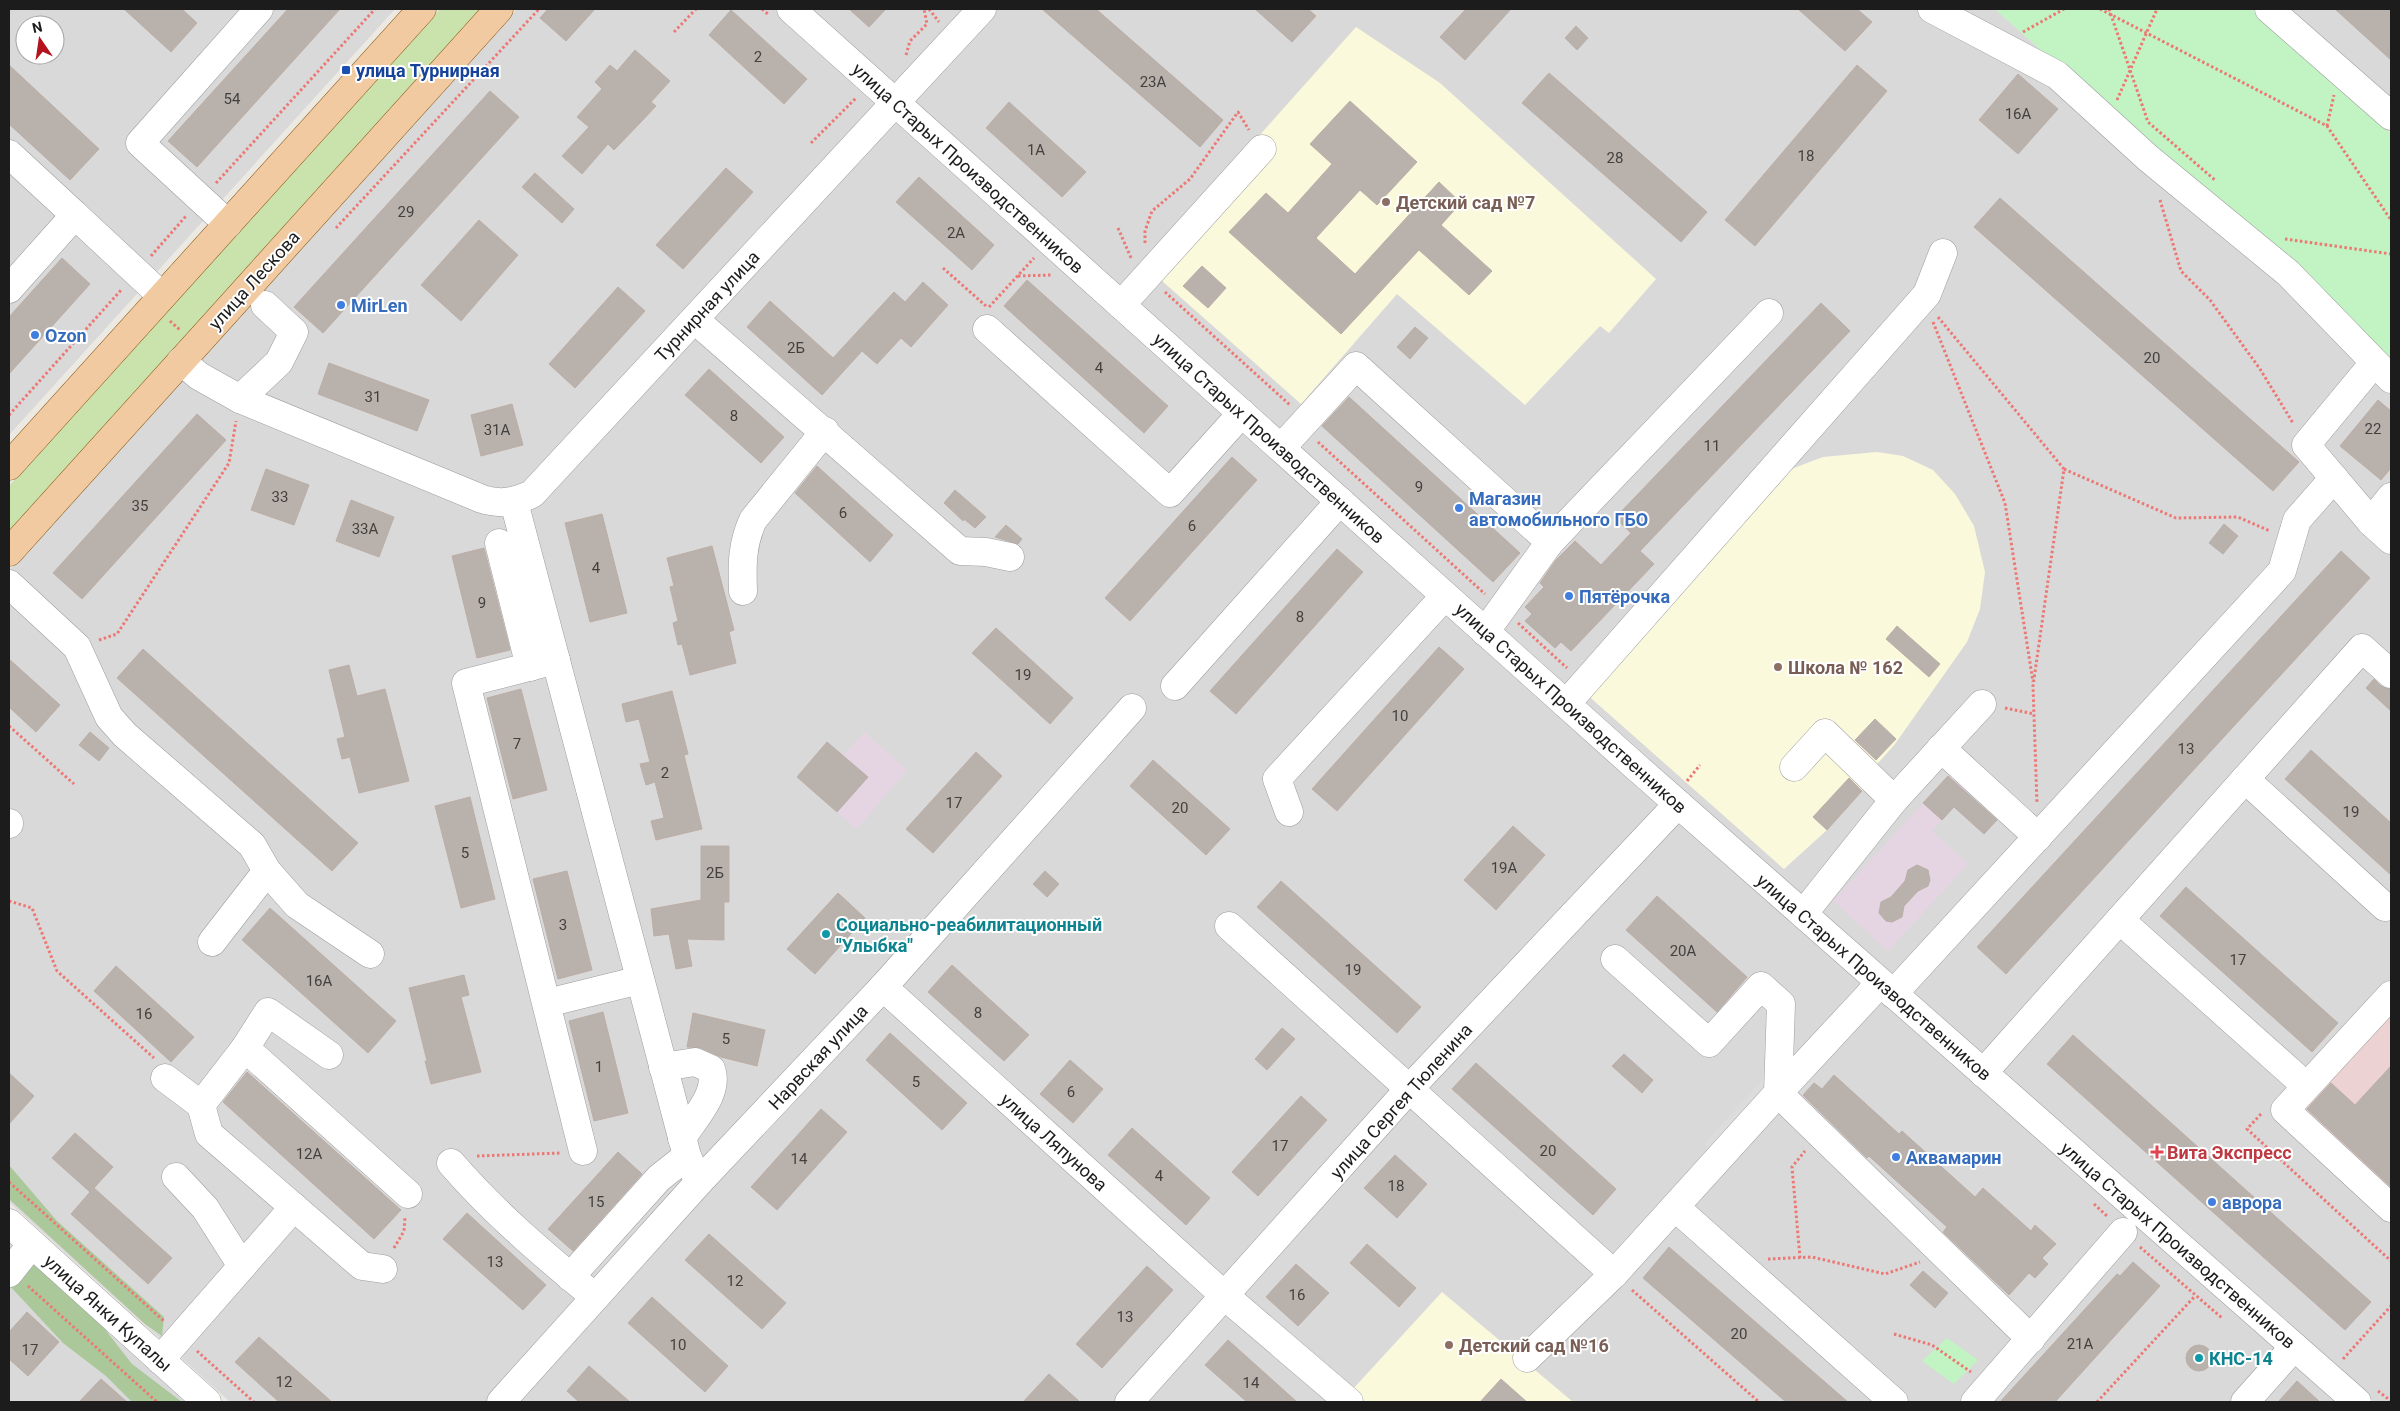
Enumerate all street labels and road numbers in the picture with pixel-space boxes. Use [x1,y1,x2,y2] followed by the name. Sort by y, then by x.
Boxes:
[848,58,1088,278] street label: улица Старых Производственников
[204,226,304,334] street label: улица Лескова
[650,246,764,366] street label: Турнирная улица
[1149,328,1389,548] street label: улица Старых Производственников
[1451,598,1691,818] street label: улица Старых Производственников
[1752,869,1996,1085] street label: улица Старых Производственников
[764,1000,872,1114] street label: Нарвская улица
[1326,1019,1476,1183] street label: улица Сергея Тюленина
[996,1089,1112,1195] street label: улица Ляпунова
[2056,1137,2300,1353] street label: улица Старых Производственников
[40,1250,176,1376] street label: улица Янки Купалы

